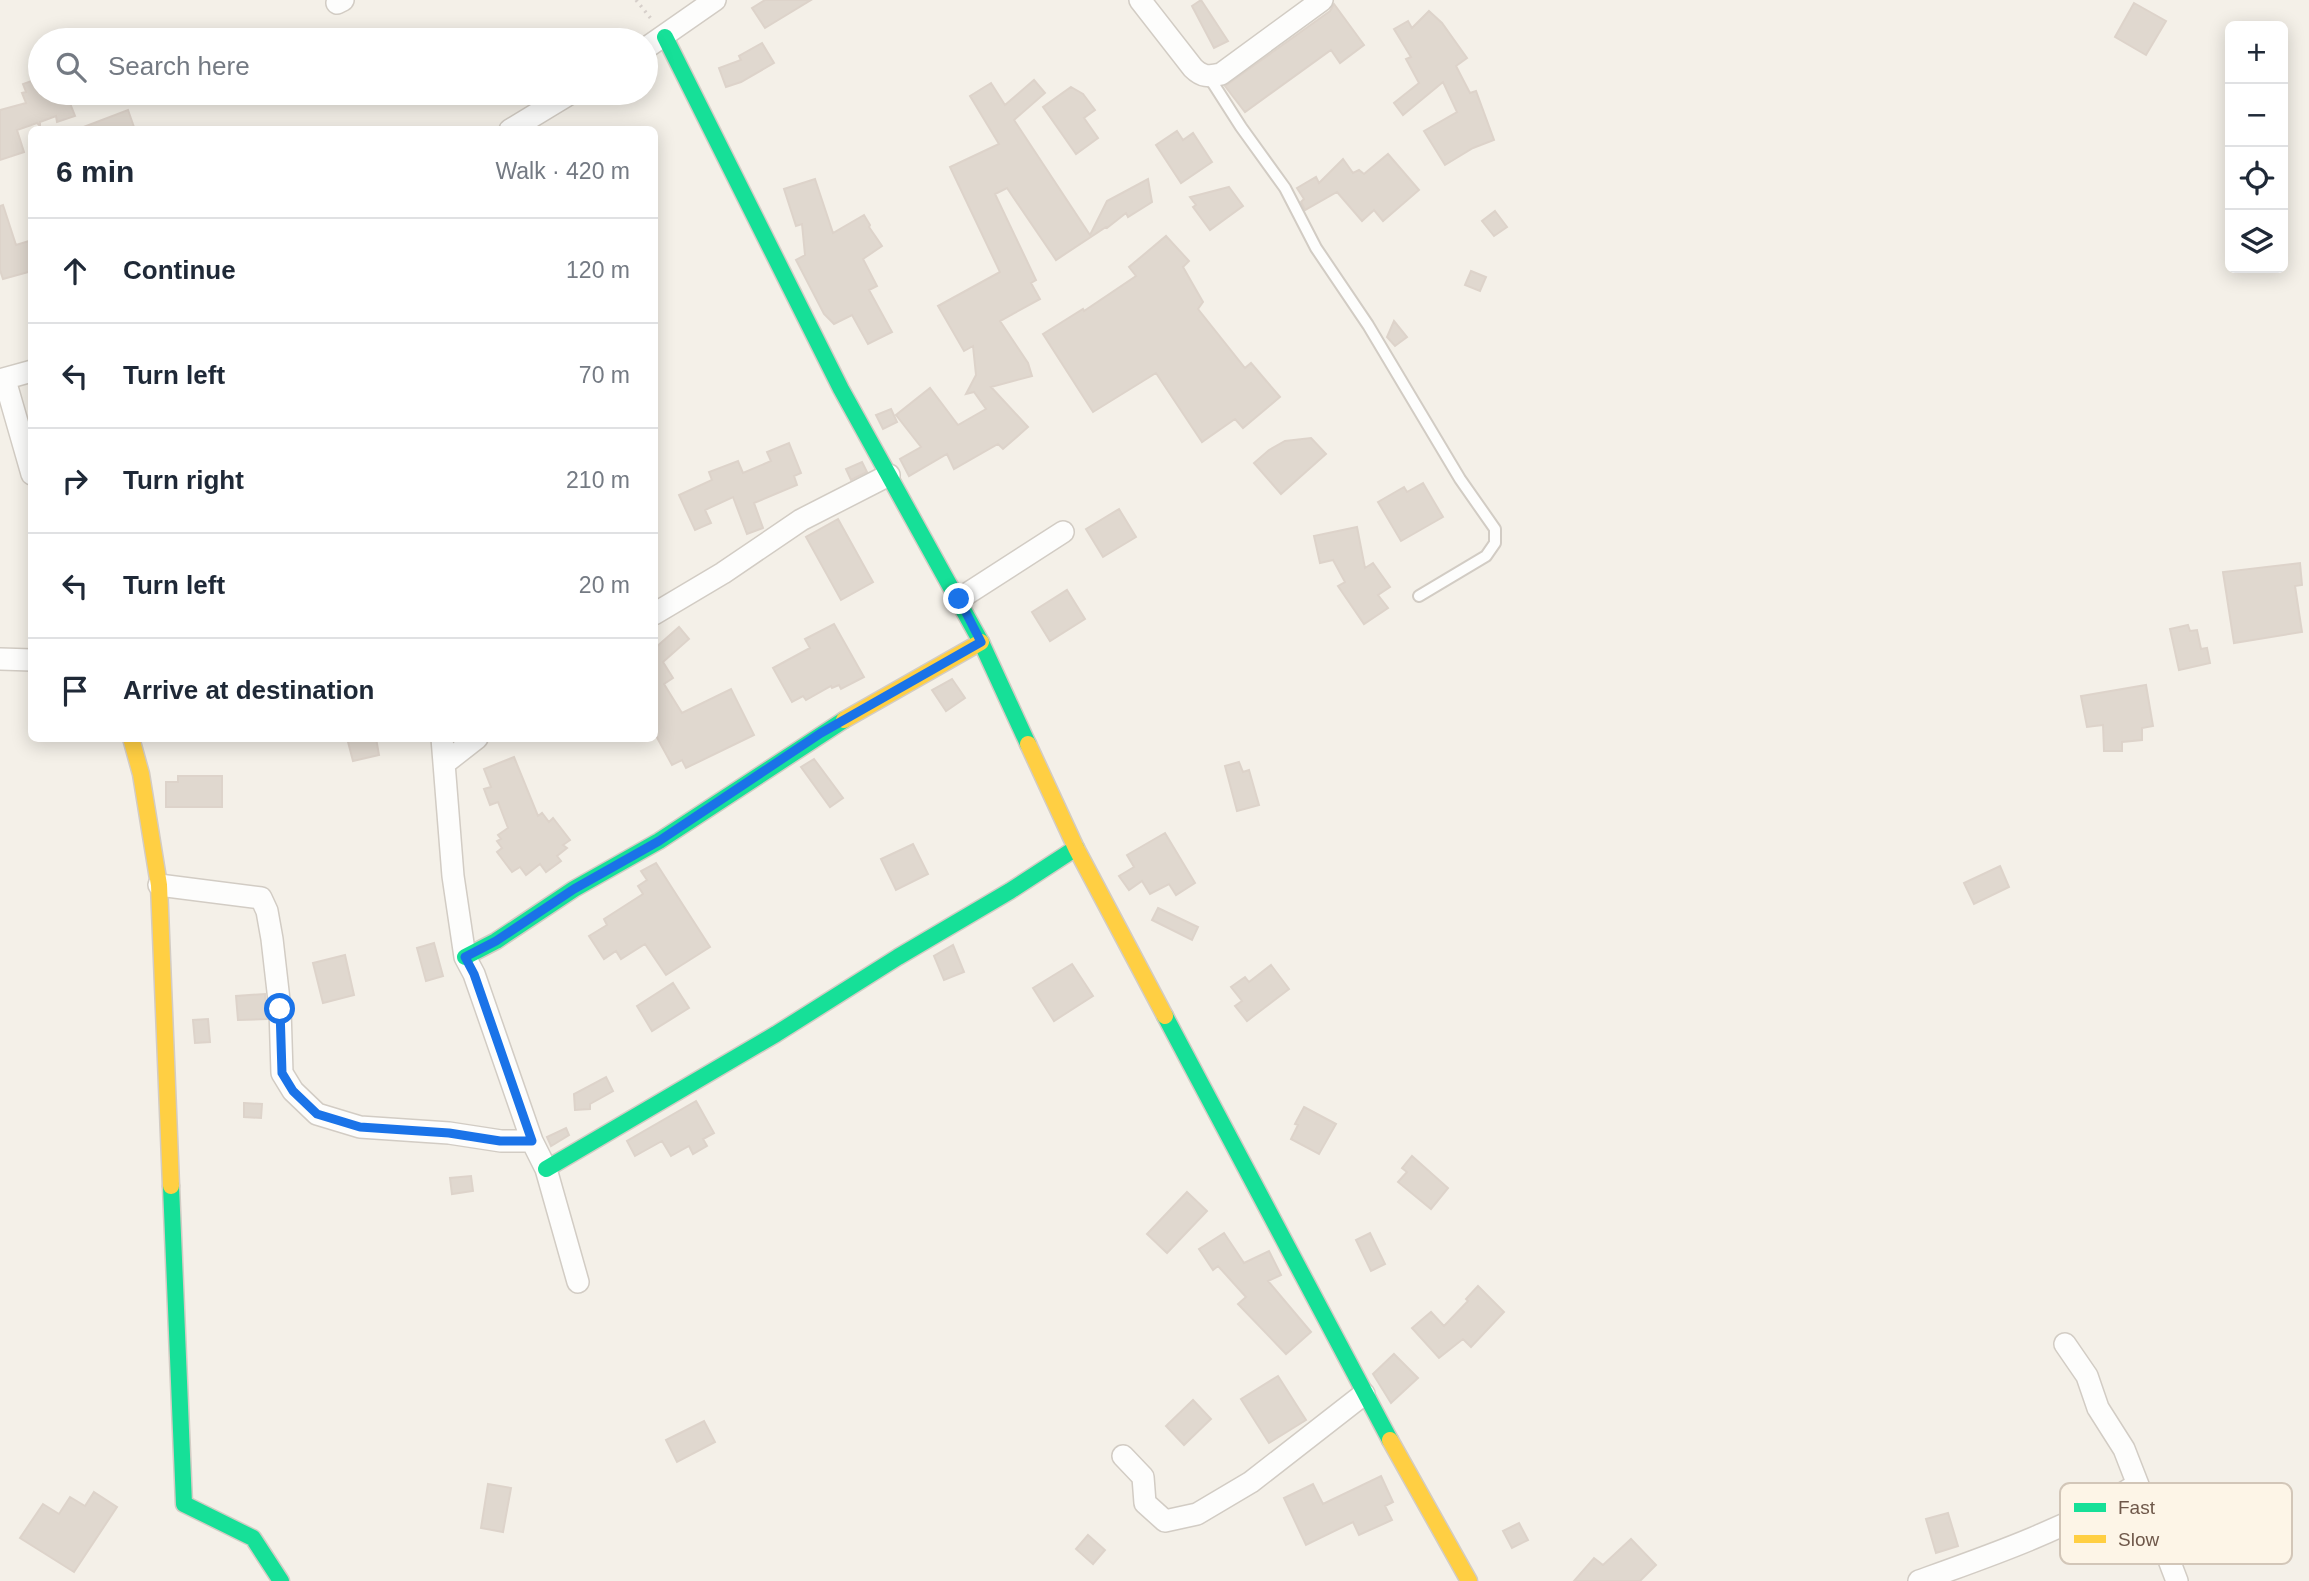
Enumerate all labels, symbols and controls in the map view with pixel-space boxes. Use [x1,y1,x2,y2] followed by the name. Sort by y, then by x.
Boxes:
[2225,21,2288,273] map controls
[2225,21,2288,84] button: +
[28,28,658,105] search box
[52,48,90,86] icon: search
[108,51,250,81] text: Search here
[2225,84,2288,147] button: −
[2225,147,2288,210] button: locate
[56,155,134,188] text: 6 min
[495,158,630,184] text: Walk · 420 m
[2225,210,2288,273] button: layers
[56,252,94,290] icon: ahead
[123,255,236,285] text: Continue
[566,257,630,283] text: 120 m
[56,357,94,395] icon: left
[123,360,225,390] text: Turn left
[579,362,630,388] text: 70 m
[56,462,94,500] icon: right
[123,465,244,495] text: Turn right
[566,467,630,493] text: 210 m
[56,567,94,605] icon: left
[123,570,225,600] text: Turn left
[579,572,630,598] text: 20 m
[943,583,974,614] route end
[56,672,94,710] icon: arrive
[123,675,374,705] text: Arrive at destination
[264,993,295,1024] route start
[2060,1483,2292,1564] legend
[2118,1497,2156,1518] text: Fast
[2118,1529,2159,1550] text: Slow

